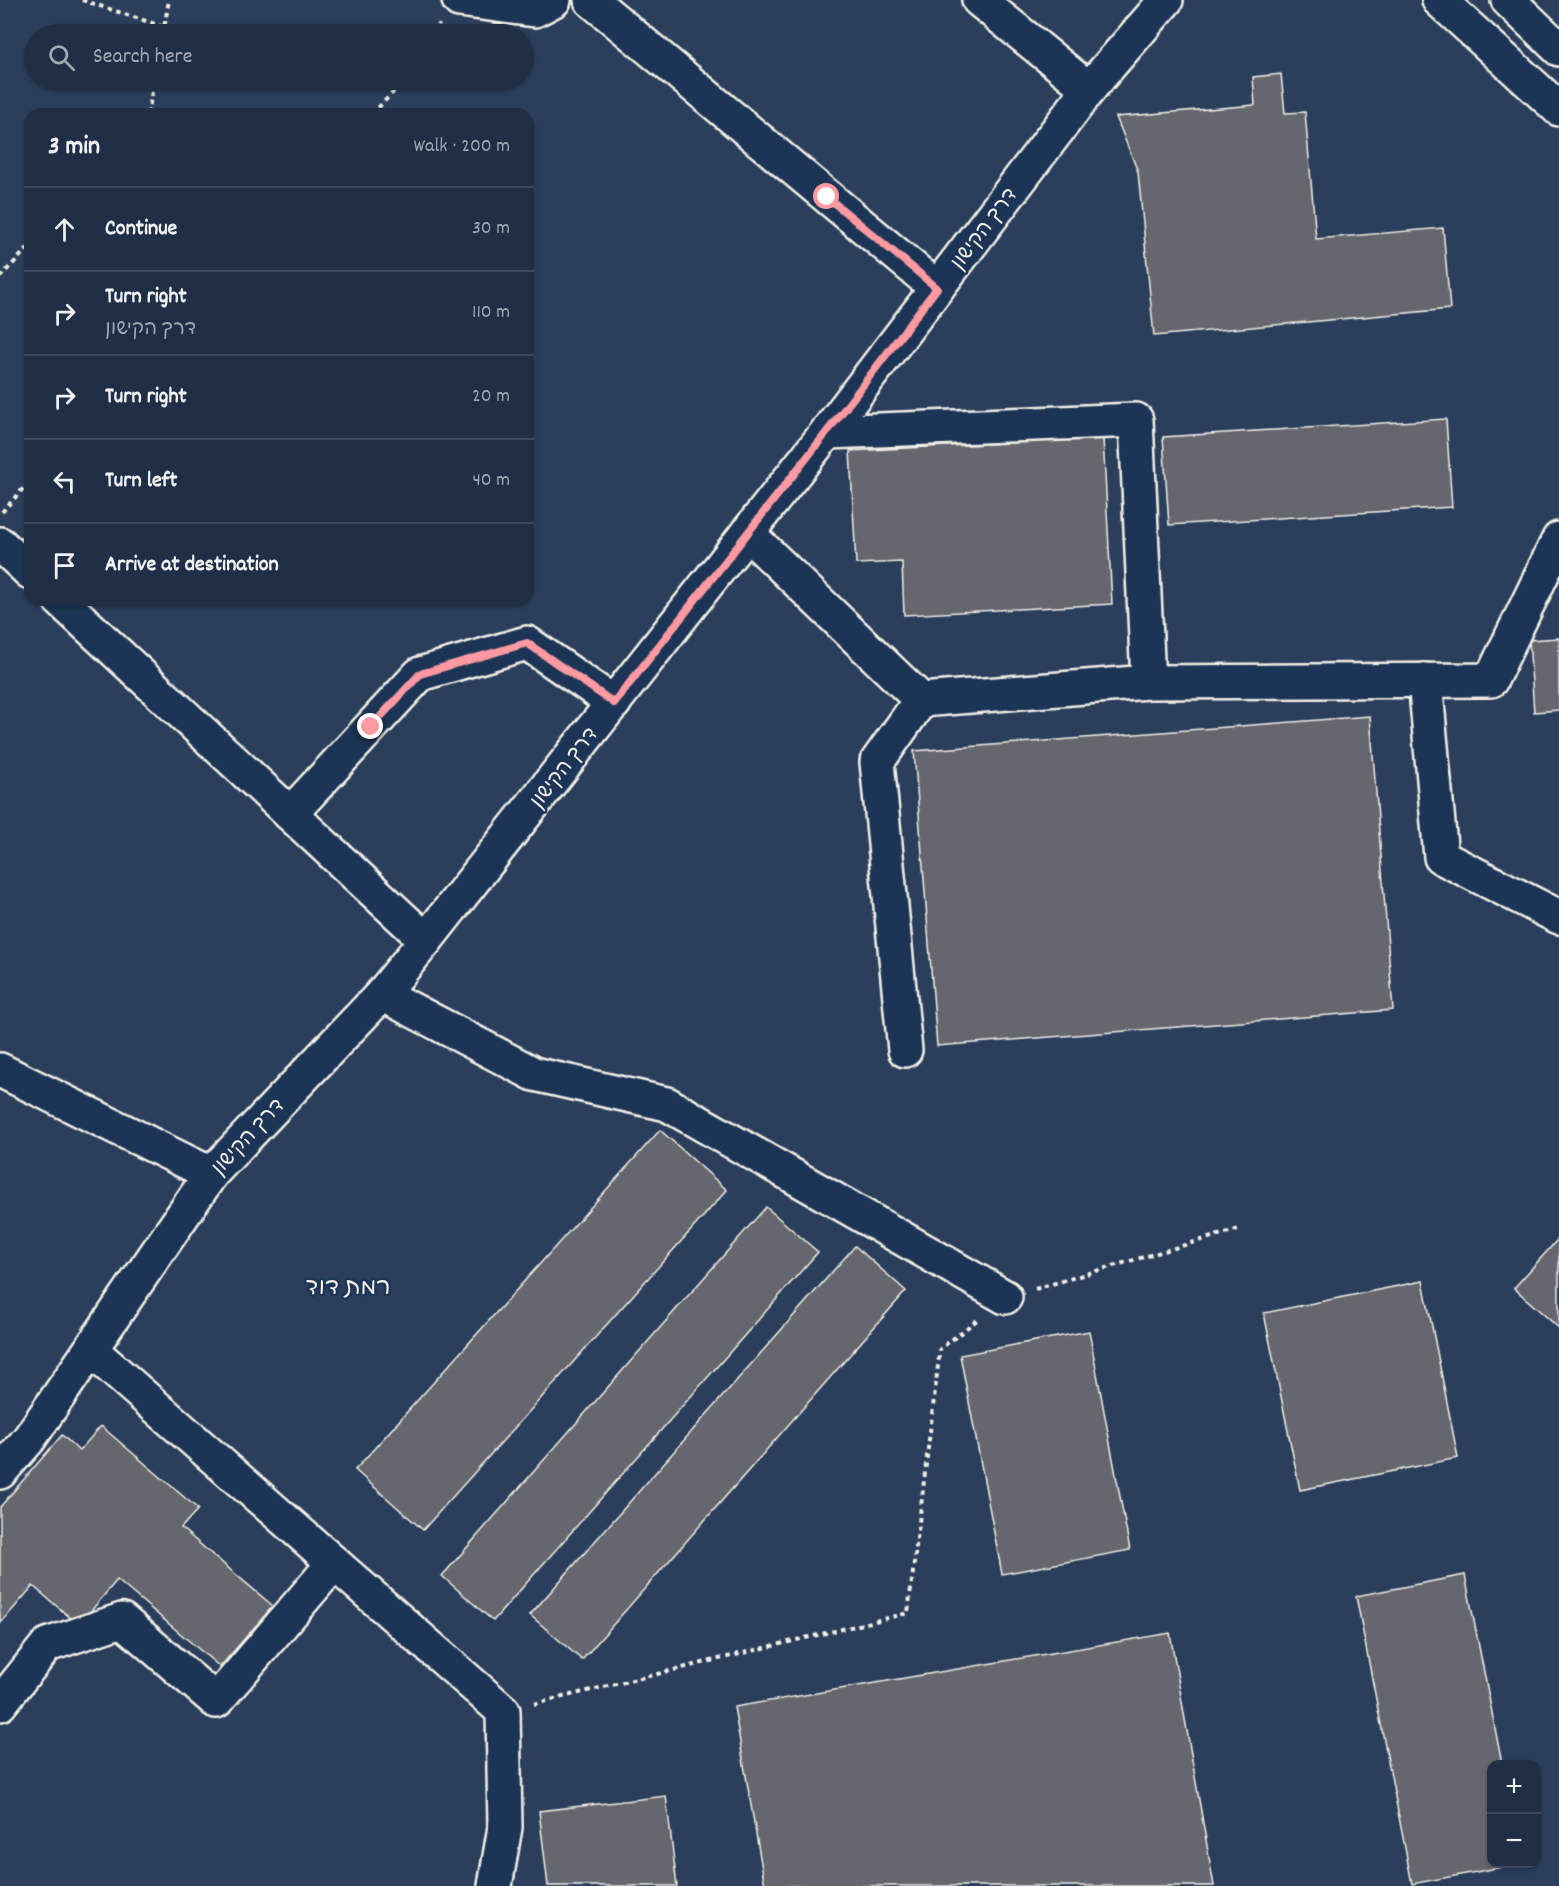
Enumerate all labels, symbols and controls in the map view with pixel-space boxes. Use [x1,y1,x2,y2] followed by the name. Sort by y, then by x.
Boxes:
[24,24,534,90] search box
[45,41,78,74] icon: search
[93,42,192,73] text: Search here
[48,129,100,166] text: 3 min
[414,133,510,161] text: Walk · 200 m
[813,183,839,209] route start
[945,183,1026,277] street label: דרך הקישון
[48,213,81,246] icon: ahead
[105,214,177,245] text: Continue
[472,215,510,243] text: 30 m
[105,282,187,313] text: Turn right
[48,297,81,330] icon: right
[472,299,510,327] text: 110 m
[105,316,196,344] text: דרך הקישון
[48,381,81,414] icon: right
[105,382,187,413] text: Turn right
[472,383,510,411] text: 20 m
[48,465,81,498] icon: left
[105,466,177,497] text: Turn left
[472,467,510,495] text: 40 m
[48,549,81,582] icon: arrive
[105,550,279,581] text: Arrive at destination
[357,713,383,739] route end
[524,722,607,816] street label: דרך הקישון
[206,1093,293,1183] street label: דרך הקישון
[305,1272,391,1306] district label: רמת דוד
[1487,1760,1541,1868] map controls
[1487,1760,1541,1814] button: +
[1487,1814,1541,1868] button: −

